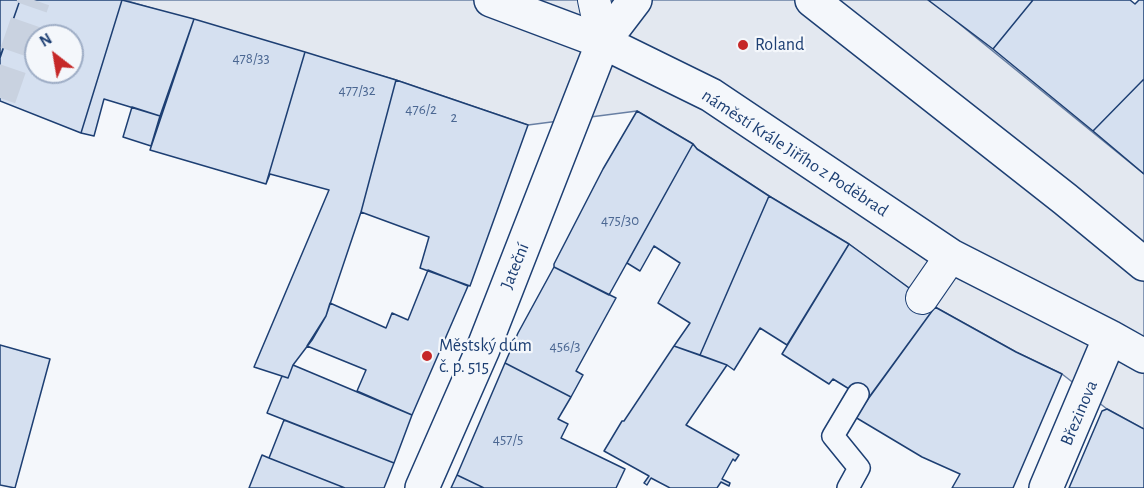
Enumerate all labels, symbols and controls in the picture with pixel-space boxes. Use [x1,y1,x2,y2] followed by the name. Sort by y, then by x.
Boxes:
[24,24,84,84] north arrow
[37,31,55,50] text: N
[755,34,804,56] place label: Roland
[736,38,750,52] marker: Roland
[232,49,270,67] house number: 478/33
[338,81,376,99] house number: 477/32
[698,85,892,221] street label: náměstí Krále Jiřího z Poděbrad
[405,100,437,118] house number: 476/2
[451,108,457,126] house number: 2
[601,211,639,229] house number: 475/30
[496,240,534,292] street label: Jateční
[439,335,532,378] place label: Městský dúm č. p. 515
[549,337,581,355] house number: 456/3
[420,349,434,363] marker: Městský dúm č. p. 515
[1056,377,1102,449] street label: Březinova
[493,430,523,448] house number: 457/5

